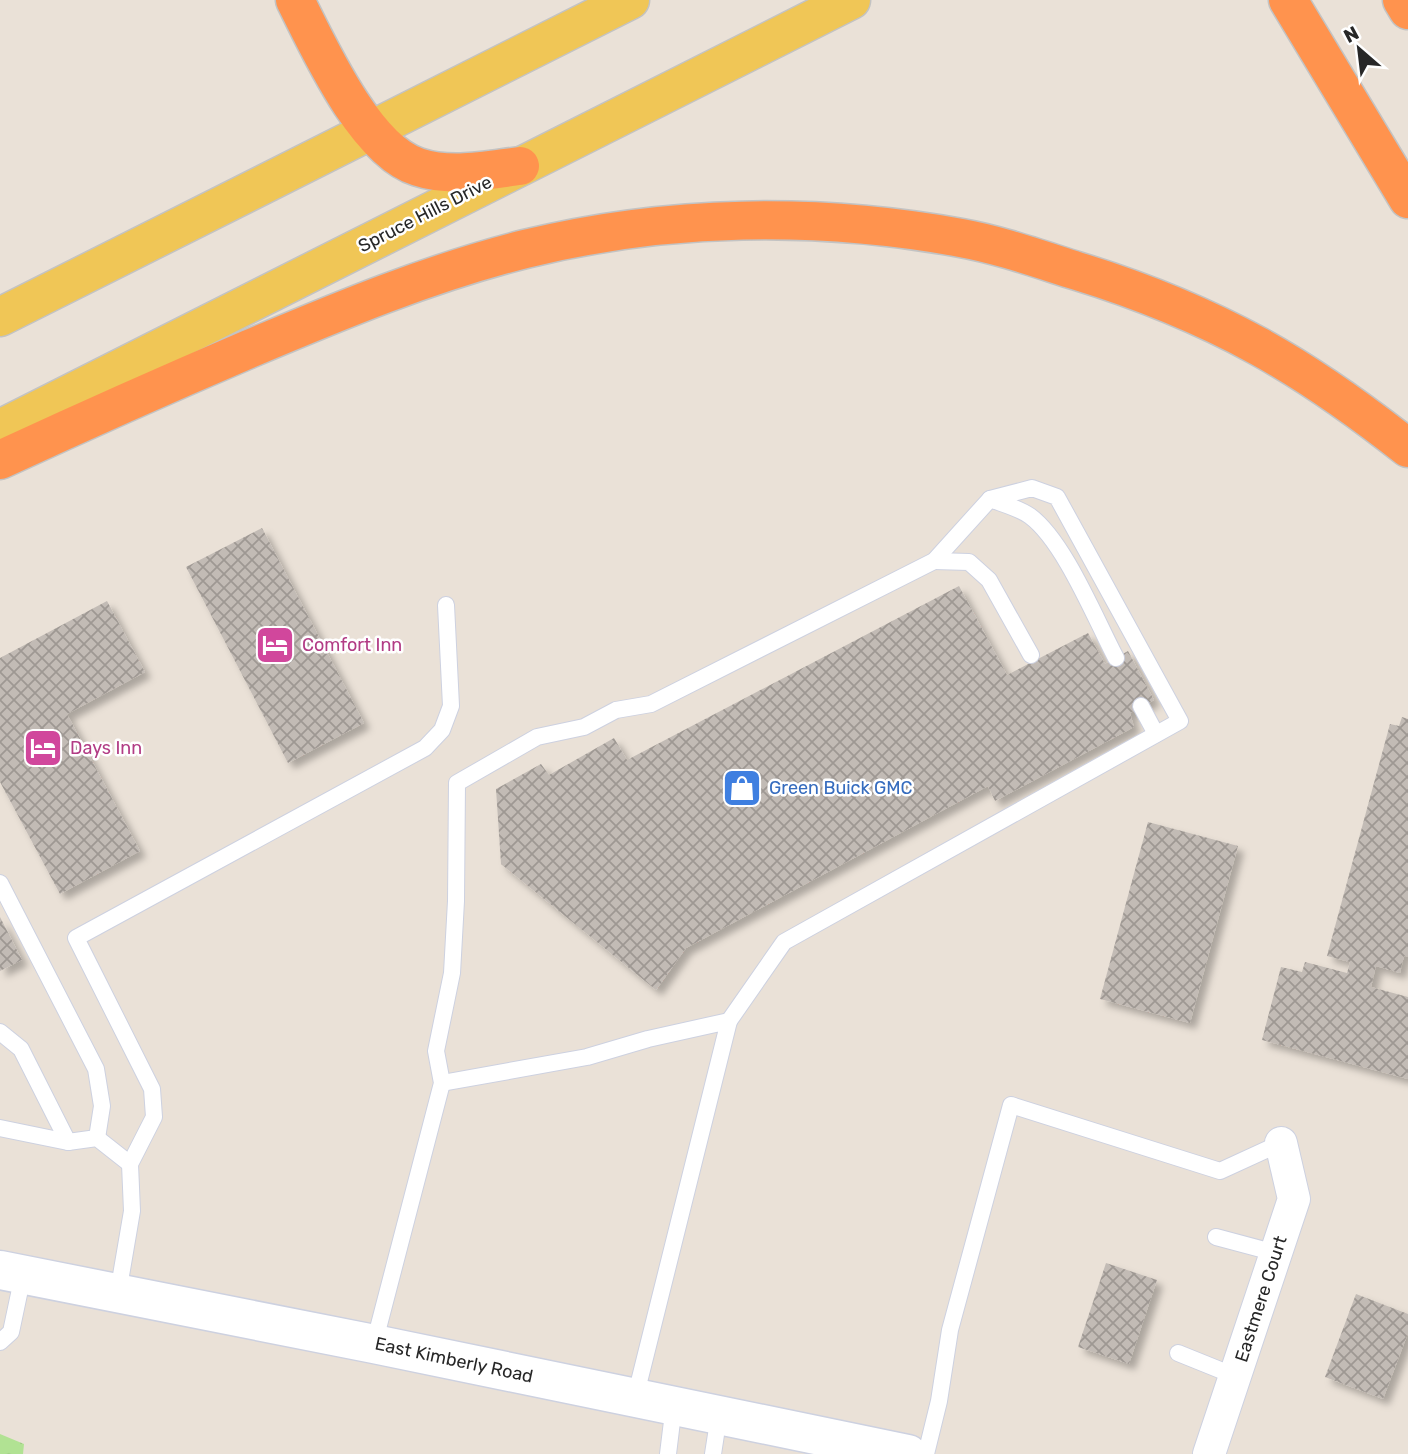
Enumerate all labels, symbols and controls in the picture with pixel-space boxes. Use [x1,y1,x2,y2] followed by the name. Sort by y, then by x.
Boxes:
[1324,14,1394,84] north arrow
[1340,21,1363,48] text: N
[355,171,495,257] street label: Spruce Hills Drive
[254,624,296,666] hotel icon: Comfort Inn
[302,634,402,656] place label: Comfort Inn
[22,727,64,769] hotel icon: Days Inn
[70,737,142,759] place label: Days Inn
[721,767,763,809] shop icon: Green Buick GMC
[769,777,913,799] place label: Green Buick GMC
[1230,1233,1292,1365] street label: Eastmere Court
[373,1332,535,1388] street label: East Kimberly Road

